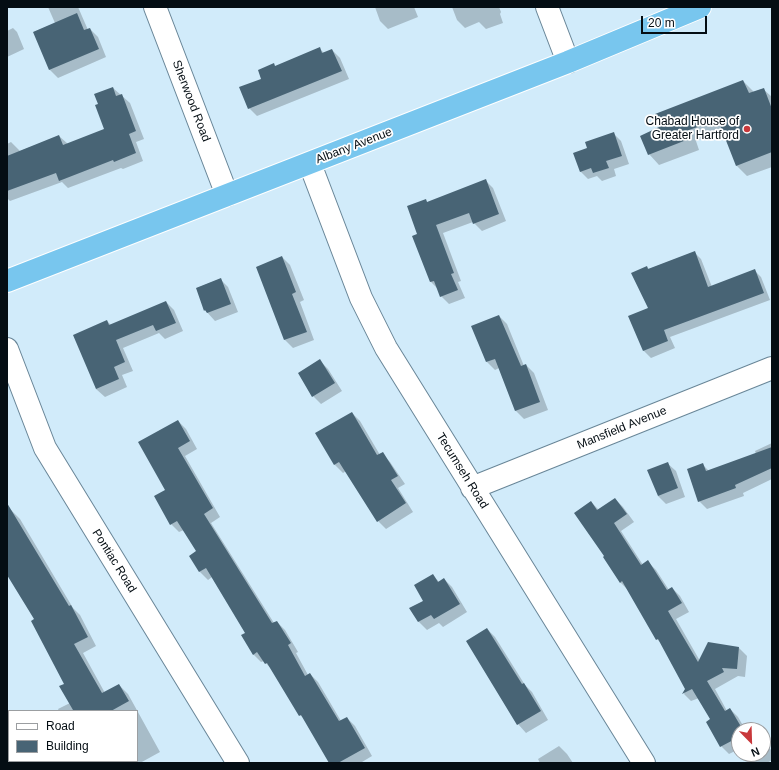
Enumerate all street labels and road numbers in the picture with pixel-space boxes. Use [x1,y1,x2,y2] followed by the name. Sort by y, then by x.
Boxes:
[169,58,213,144] street label: Sherwood Road
[314,125,394,167] street label: Albany Avenue
[575,403,669,453] street label: Mansfield Avenue
[433,430,491,512] street label: Tecumseh Road
[89,527,139,595] street label: Pontiac Road

